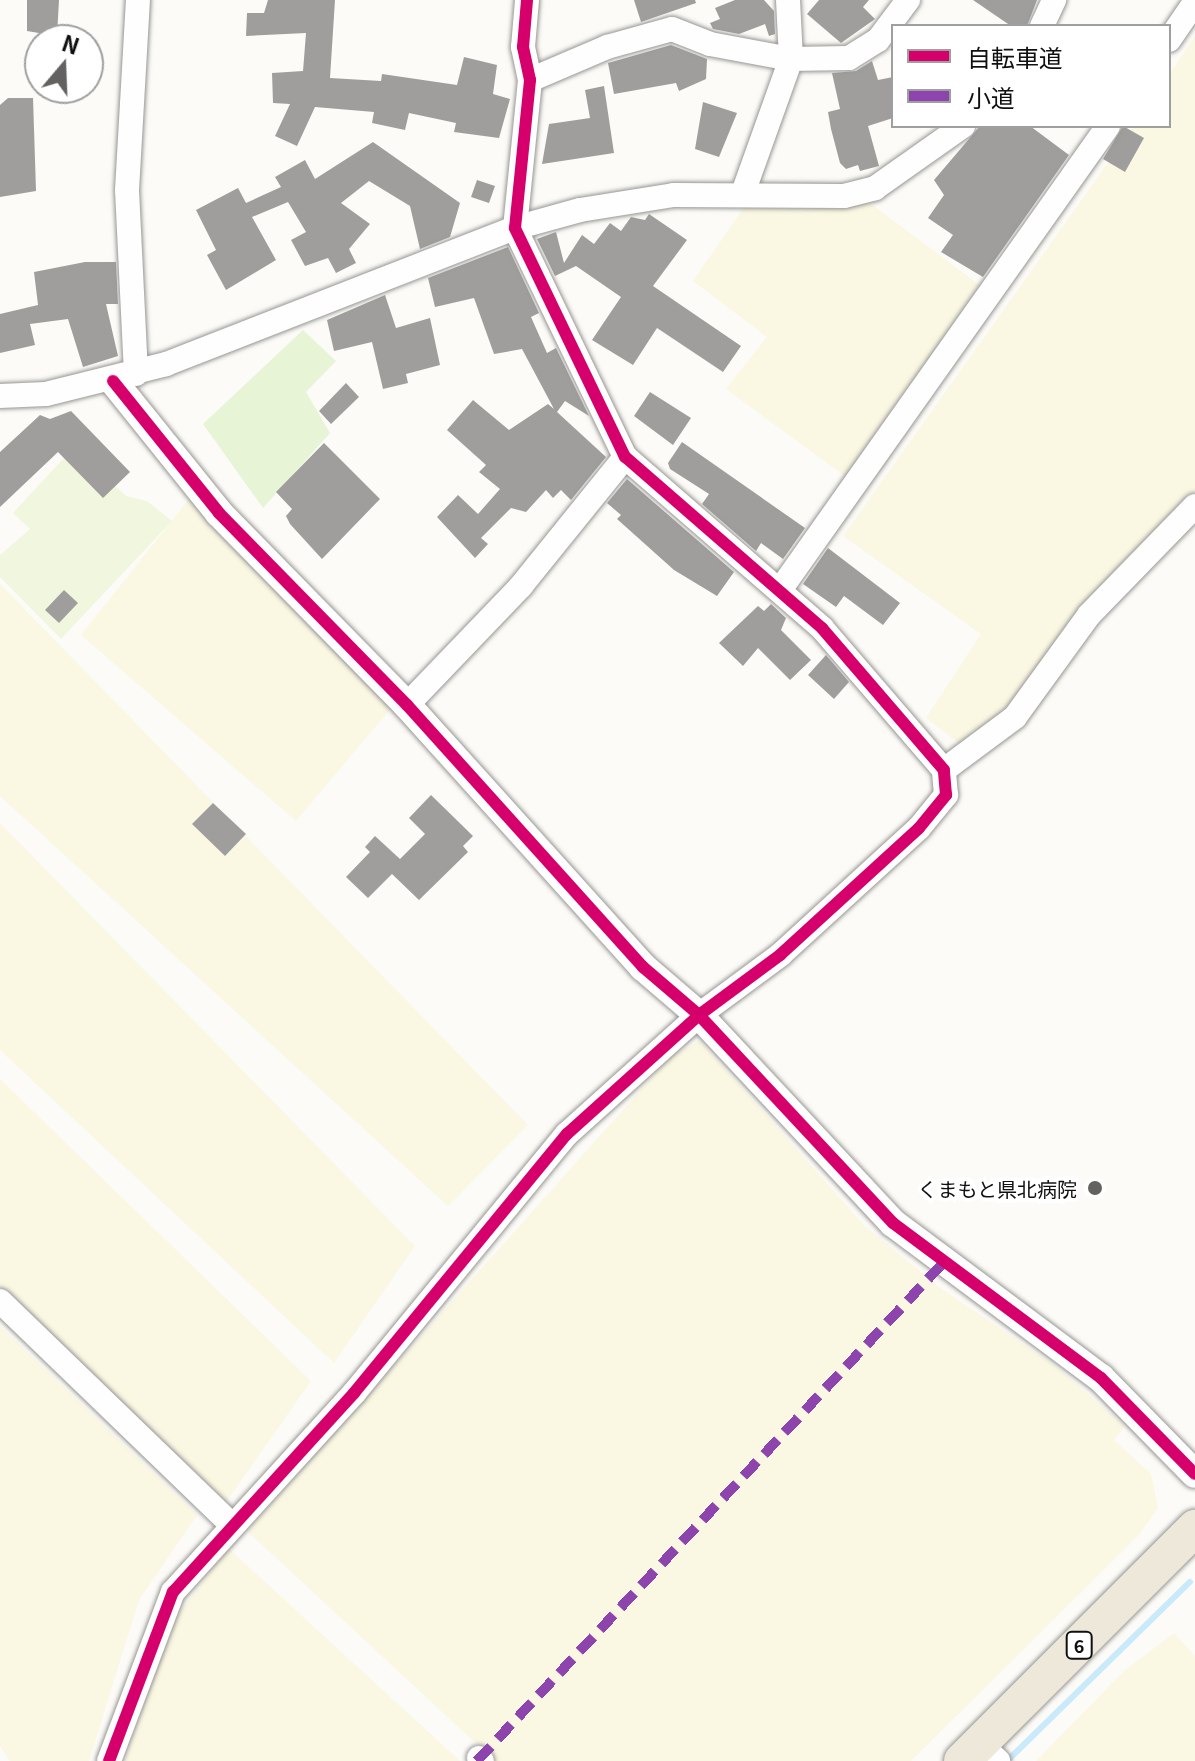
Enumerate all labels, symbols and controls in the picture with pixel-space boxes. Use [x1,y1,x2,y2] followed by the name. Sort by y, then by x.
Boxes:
[24,24,104,104] north arrow
[891,24,1171,128] legend
[58,25,84,61] text: N
[967,39,1063,74] text: 自転車道
[967,79,1015,114] text: 小道
[917,1176,1077,1200] place label: くまもと県北病院
[1084,1177,1106,1199] marker: くまもと県北病院
[1065,1631,1093,1659] road number: 6

